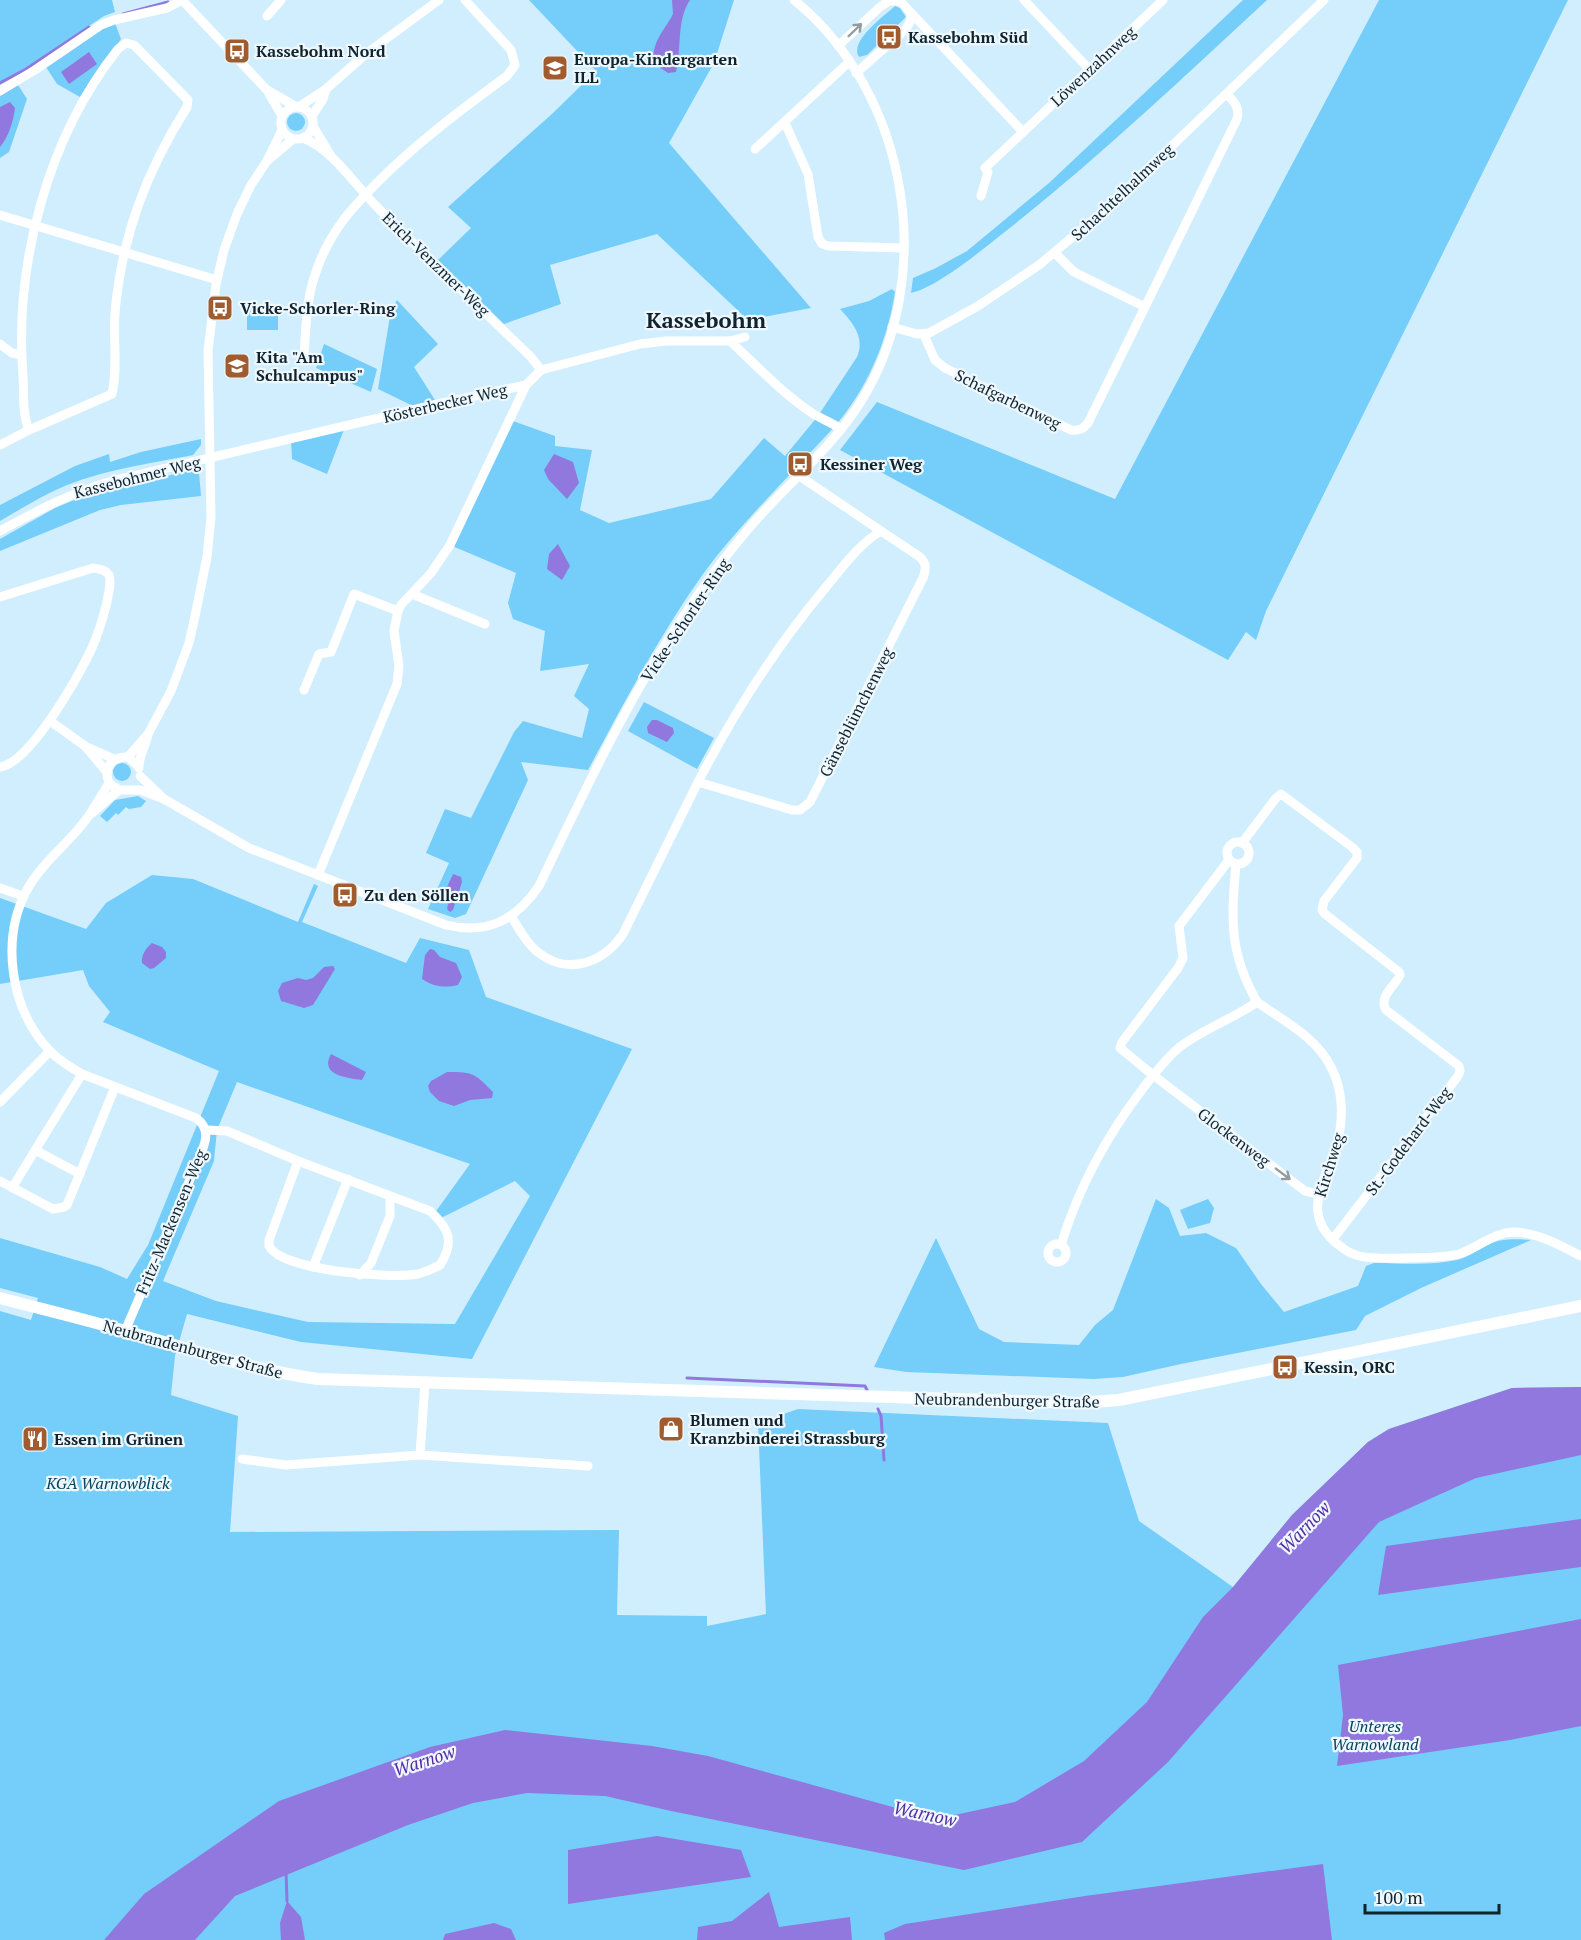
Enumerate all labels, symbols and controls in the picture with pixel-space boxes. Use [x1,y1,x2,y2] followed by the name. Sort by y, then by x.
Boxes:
[1046,20,1141,111] street label: Löwenzahnweg
[874,22,904,52] bus stop icon: Kassebohm Süd
[848,23,863,37] one-way arrow
[908,26,1028,48] place label: Kassebohm Süd
[222,36,252,66] bus stop icon: Kassebohm Nord
[256,40,386,62] place label: Kassebohm Nord
[574,48,738,88] place label: Europa-Kindergarten ILL
[540,53,570,83] school or university icon: Europa-Kindergarten ILL
[1066,138,1179,245] street label: Schachtelhalmweg
[377,207,495,322] street label: Erich-Venzmer-Weg
[205,293,235,323] bus stop icon: Vicke-Schorler-Ring
[240,297,396,319] place label: Vicke-Schorler-Ring
[646,305,767,334] district label: Kassebohm
[256,346,363,386] place label: Kita "Am Schulcampus"
[222,351,252,381] school or university icon: Kita "Am Schulcampus"
[951,364,1065,434] street label: Schafgarbenweg
[381,378,510,428] street label: Kösterbecker Weg
[785,449,815,479] bus stop icon: Kessiner Weg
[71,451,203,503] street label: Kassebohmer Weg
[820,453,923,475] place label: Kessiner Weg
[635,553,735,686] street label: Vicke-Schorler-Ring
[814,643,898,780] street label: Gänseblümchenweg
[330,880,360,910] bus stop icon: Zu den Söllen
[364,884,470,906] place label: Zu den Söllen
[1360,1082,1456,1200] street label: St.-Godehard-Weg
[1193,1102,1275,1172] street label: Glockenweg
[1309,1130,1349,1200] street label: Kirchweg
[130,1145,212,1298] street label: Fritz-Mackensen-Weg
[1275,1168,1291,1181] one-way arrow
[101,1314,285,1384] street label: Neubrandenburger Straße
[1270,1352,1300,1382] bus stop icon: Kessin, ORC
[1304,1356,1395,1378] place label: Kessin, ORC
[914,1387,1100,1413] street label: Neubrandenburger Straße
[690,1409,886,1449] place label: Blumen und Kranzbinderei Strassburg
[656,1414,686,1444] shop icon: Blumen und Kranzbinderei Strassburg
[20,1424,50,1454] restaurant icon: Essen im Grünen
[54,1428,184,1450] place label: Essen im Grünen
[45,1472,170,1494] park label: KGA Warnowblick
[1273,1495,1335,1558] water label: Warnow
[1331,1715,1419,1755] park label: Unteres Warnowland
[390,1739,459,1781] water label: Warnow
[891,1795,959,1832] water label: Warnow
[1365,1877,1498,1915] scale bar
[1374,1885,1423,1909] text: 100 m

